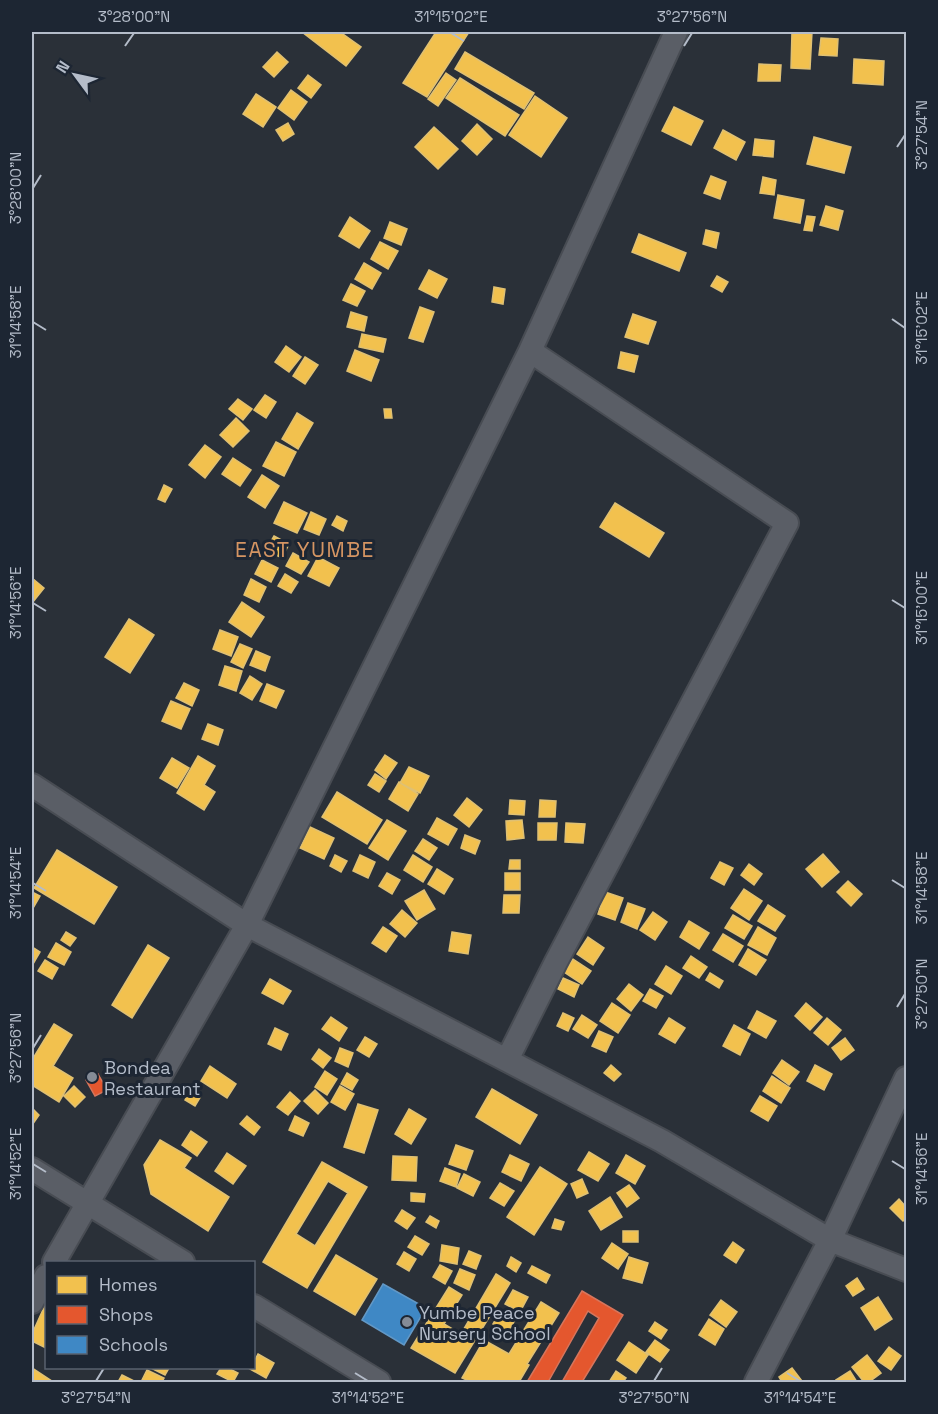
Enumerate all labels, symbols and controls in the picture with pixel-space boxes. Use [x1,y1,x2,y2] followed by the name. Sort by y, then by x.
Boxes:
[98,7,170,26] text: 3°28'00"N
[414,7,488,26] text: 31°15'02"E
[657,7,727,26] text: 3°27'56"N
[45,45,105,105] north arrow
[51,57,75,77] text: N
[912,100,931,170] text: 3°27'54"N
[6,152,25,224] text: 3°28'00"N
[6,286,25,358] text: 31°14'58"E
[912,291,931,365] text: 31°15'02"E
[235,536,375,563] district label: EAST YUMBE
[6,567,25,639] text: 31°14'56"E
[912,571,931,645] text: 31°15'00"E
[6,847,25,919] text: 31°14'54"E
[912,852,931,924] text: 31°14'58"E
[912,959,931,1029] text: 3°27'50"N
[6,1013,25,1083] text: 3°27'56"N
[104,1056,201,1100] place label: Bondea Restaurant
[85,1070,99,1084] marker: Bondea Restaurant
[6,1128,25,1200] text: 31°14'52"E
[912,1133,931,1205] text: 31°14'56"E
[45,1261,255,1369] legend
[99,1273,158,1296] text: Homes
[419,1301,551,1345] place label: Yumbe Peace Nursery School
[99,1303,153,1326] text: Shops
[400,1315,414,1329] marker: Yumbe Peace Nursery School
[99,1333,168,1356] text: Schools
[61,1388,131,1407] text: 3°27'54"N
[332,1388,404,1407] text: 31°14'52"E
[619,1388,689,1407] text: 3°27'50"N
[764,1388,836,1407] text: 31°14'54"E

